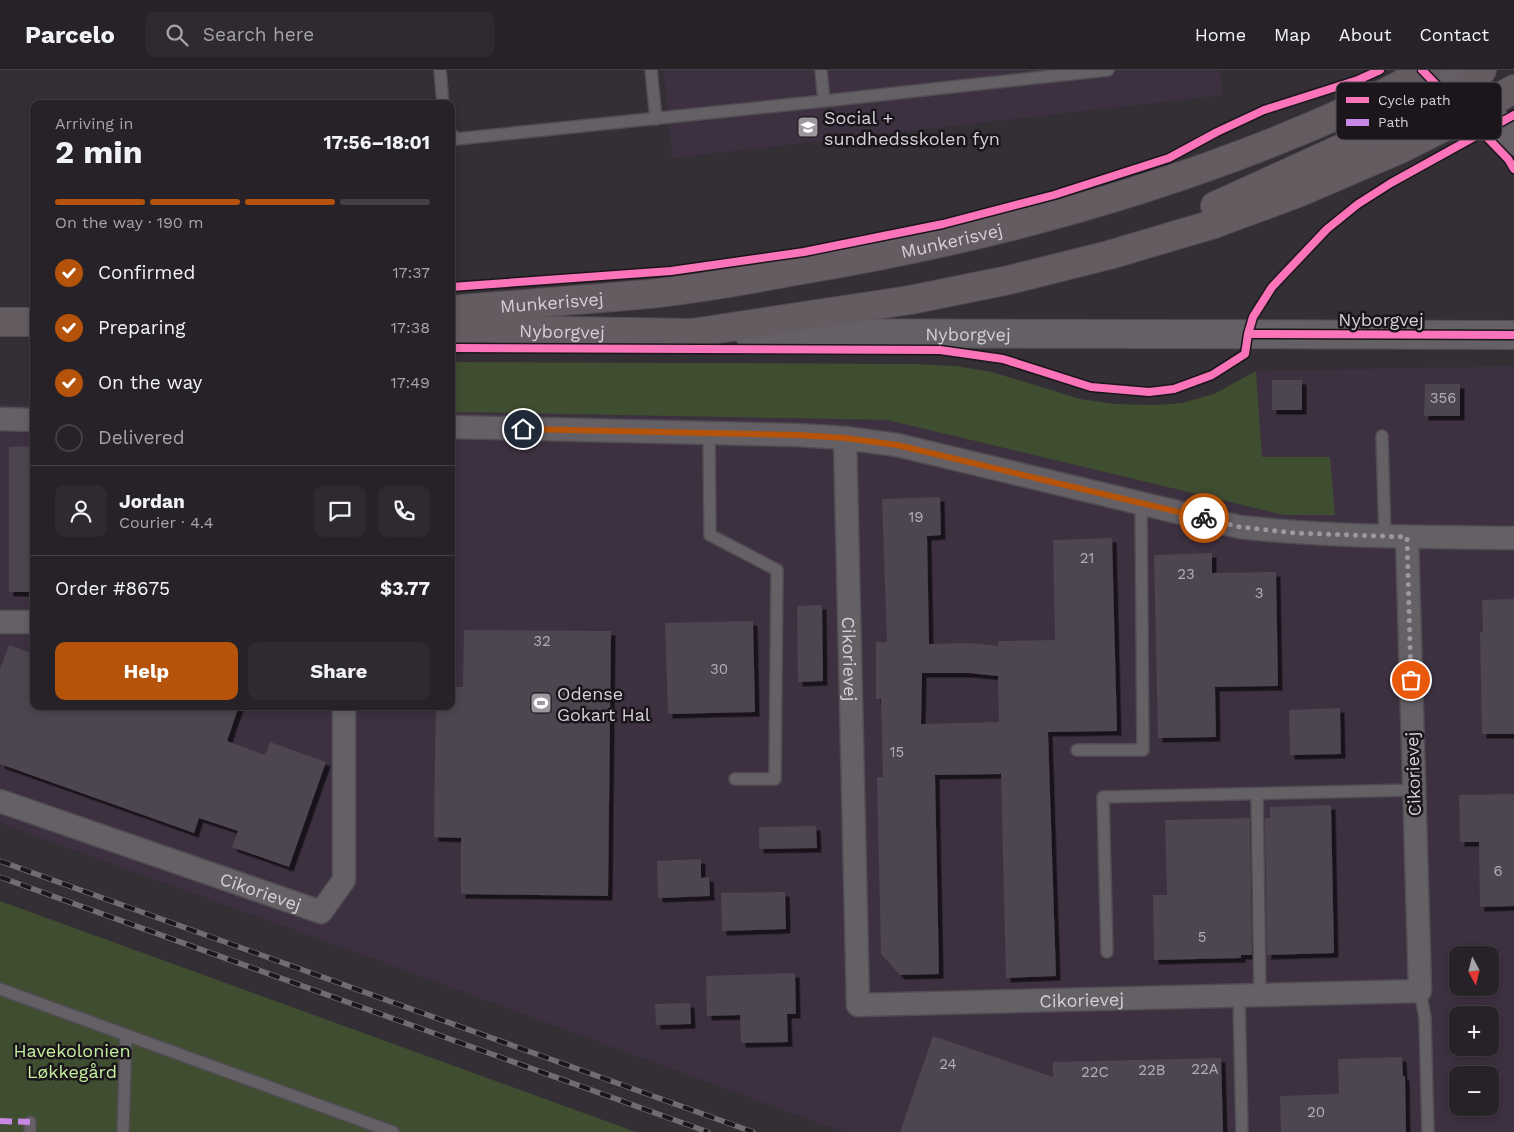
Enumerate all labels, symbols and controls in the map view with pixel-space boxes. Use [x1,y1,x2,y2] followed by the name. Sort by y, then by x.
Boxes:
[145,12,495,57] search box
[25,21,115,49] text: Parcelo
[163,21,191,49] icon: search
[203,23,314,46] text: Search here
[1195,24,1246,45] text: Home
[1274,24,1311,45] text: Map
[1339,24,1391,45] text: About
[1419,24,1489,45] text: Contact
[1336,82,1502,140] legend
[1378,92,1451,108] text: Cycle path
[824,107,1000,149] place label: Social + sundhedsskolen fyn
[55,114,133,133] text: Arriving in
[1378,114,1409,130] text: Path
[796,115,820,139] school or university icon: Social + sundhedsskolen fyn
[323,131,430,154] text: 17:56–18:01
[55,133,143,171] text: 2 min
[55,213,204,232] text: On the way · 190 m
[899,218,1005,262] street label: Munkerisvej
[55,259,83,287] icon: check
[98,261,195,284] text: Confirmed
[392,263,430,282] text: 17:37
[499,287,604,316] street label: Munkerisvej
[1338,309,1424,330] street label: Nyborgvej
[55,314,83,342] icon: check
[98,316,185,339] text: Preparing
[391,318,430,337] text: 17:38
[519,320,605,342] street label: Nyborgvej
[925,323,1011,344] street label: Nyborgvej
[55,369,83,397] icon: check
[98,371,202,394] text: On the way
[390,373,430,392] text: 17:49
[1430,389,1456,407] house number: 356
[502,408,544,450] pin
[509,415,537,443] icon: home
[98,426,185,449] text: Delivered
[55,485,107,537] button: person
[314,485,366,537] button: chat
[378,485,430,537] button: phone
[119,490,185,513] text: Jordan
[1179,493,1229,543] courier
[1190,504,1218,532] icon: bike
[908,508,924,526] house number: 19
[119,513,214,532] text: Courier · 4.4
[1080,549,1094,567] house number: 21
[1177,565,1195,583] house number: 23
[55,577,170,600] text: Order #8675
[380,577,430,600] text: $3.77
[1255,584,1263,602] house number: 3
[839,616,862,702] street label: Cikorievej
[533,632,551,650] house number: 32
[55,642,238,700] button: Help
[248,642,430,700] button: Share
[1390,659,1432,701] pin
[710,660,728,678] house number: 30
[1397,666,1425,694] icon: bag
[557,683,651,725] place label: Odense Gokart Hal
[529,691,553,715] sports icon: Odense Gokart Hal
[1401,731,1425,817] street label: Cikorievej
[890,743,904,761] house number: 15
[1493,862,1503,880] house number: 6
[217,867,304,915] street label: Cikorievej
[1198,928,1206,946] house number: 5
[1449,946,1499,996] north arrow
[1449,946,1499,1116] map controls
[1039,988,1124,1011] street label: Cikorievej
[1449,1006,1499,1056] button: +
[13,1040,131,1082] park label: Havekolonien Løkkegård
[939,1055,957,1073] house number: 24
[1191,1060,1219,1078] house number: 22A
[1138,1061,1166,1079] house number: 22B
[1081,1063,1109,1081] house number: 22C
[1449,1066,1499,1116] button: −
[1307,1103,1325,1121] house number: 20

